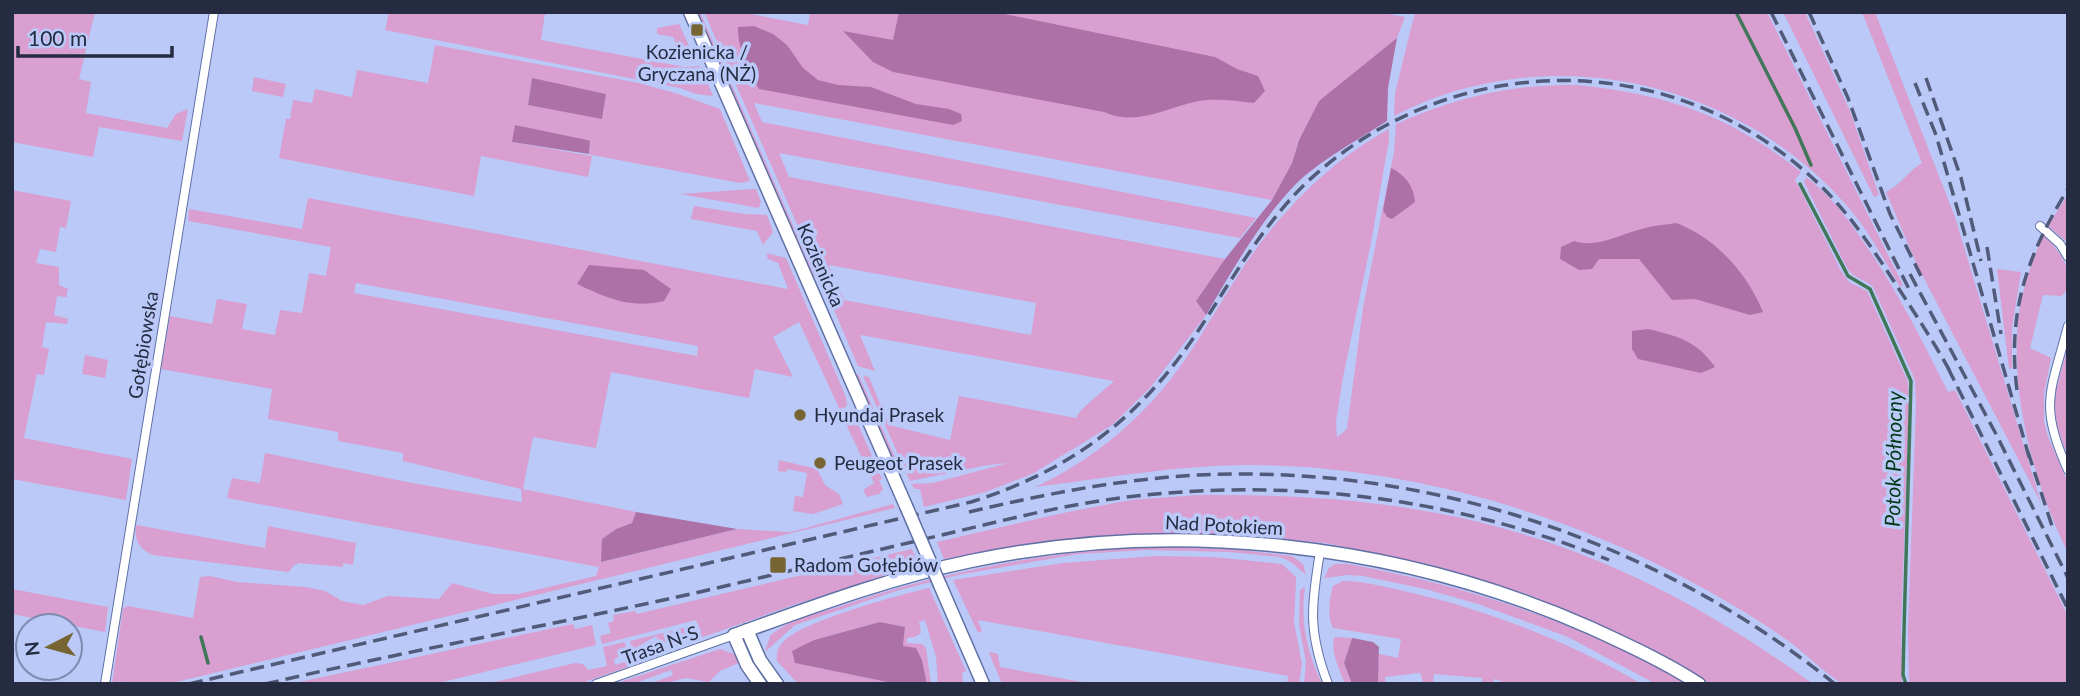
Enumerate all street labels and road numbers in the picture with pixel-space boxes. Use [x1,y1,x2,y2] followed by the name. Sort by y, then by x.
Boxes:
[793,219,850,310] street label: Kozienicka
[123,290,162,400] street label: Gołębiowska
[1164,510,1284,539] street label: Nad Potokiem
[618,620,701,669] street label: Trasa N-S

